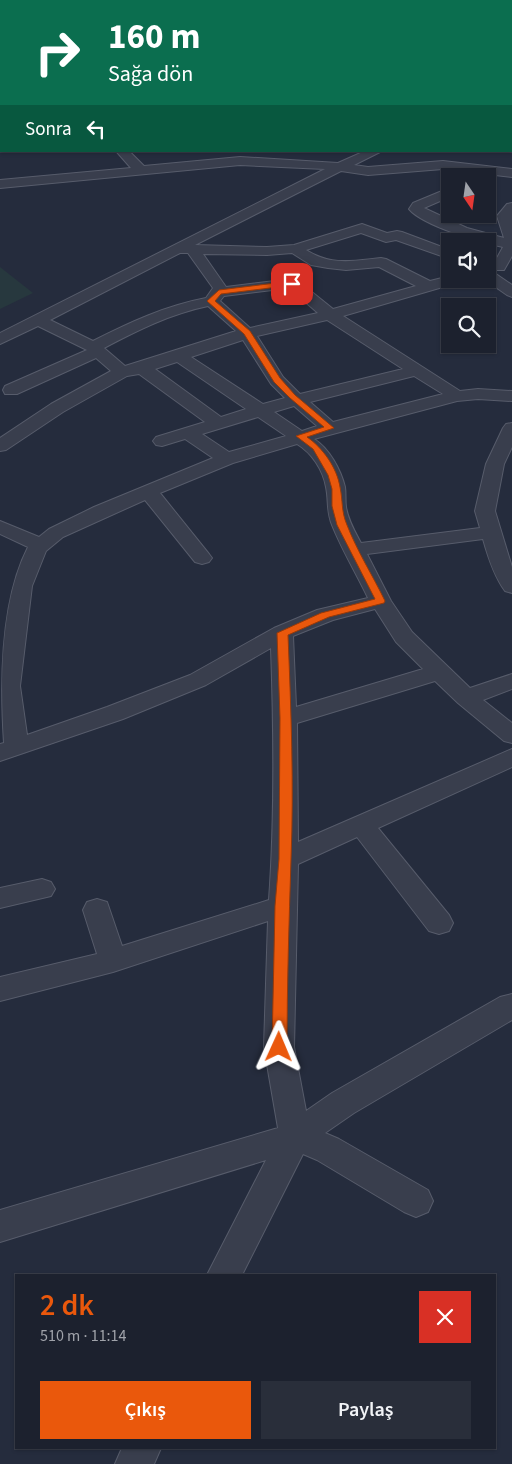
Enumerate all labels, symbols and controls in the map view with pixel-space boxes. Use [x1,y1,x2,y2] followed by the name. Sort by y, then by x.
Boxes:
[108,12,200,62] text: 160 m
[25,20,90,85] icon: right
[108,58,193,90] text: Sağa dön
[82,115,110,143] icon: left
[25,116,72,143] text: Sonra
[441,168,496,222] north arrow
[441,168,496,353] map controls
[441,233,496,288] button: sound
[271,263,313,305] pin
[278,270,306,298] icon: arrive
[441,298,496,353] button: search
[252,1020,304,1072] position arrow
[40,1284,94,1327] text: 2 dk
[419,1291,471,1343] button: close
[40,1325,127,1347] text: 510 m · 11:14
[40,1381,251,1439] button: Çıkış
[261,1381,471,1439] button: Paylaş

